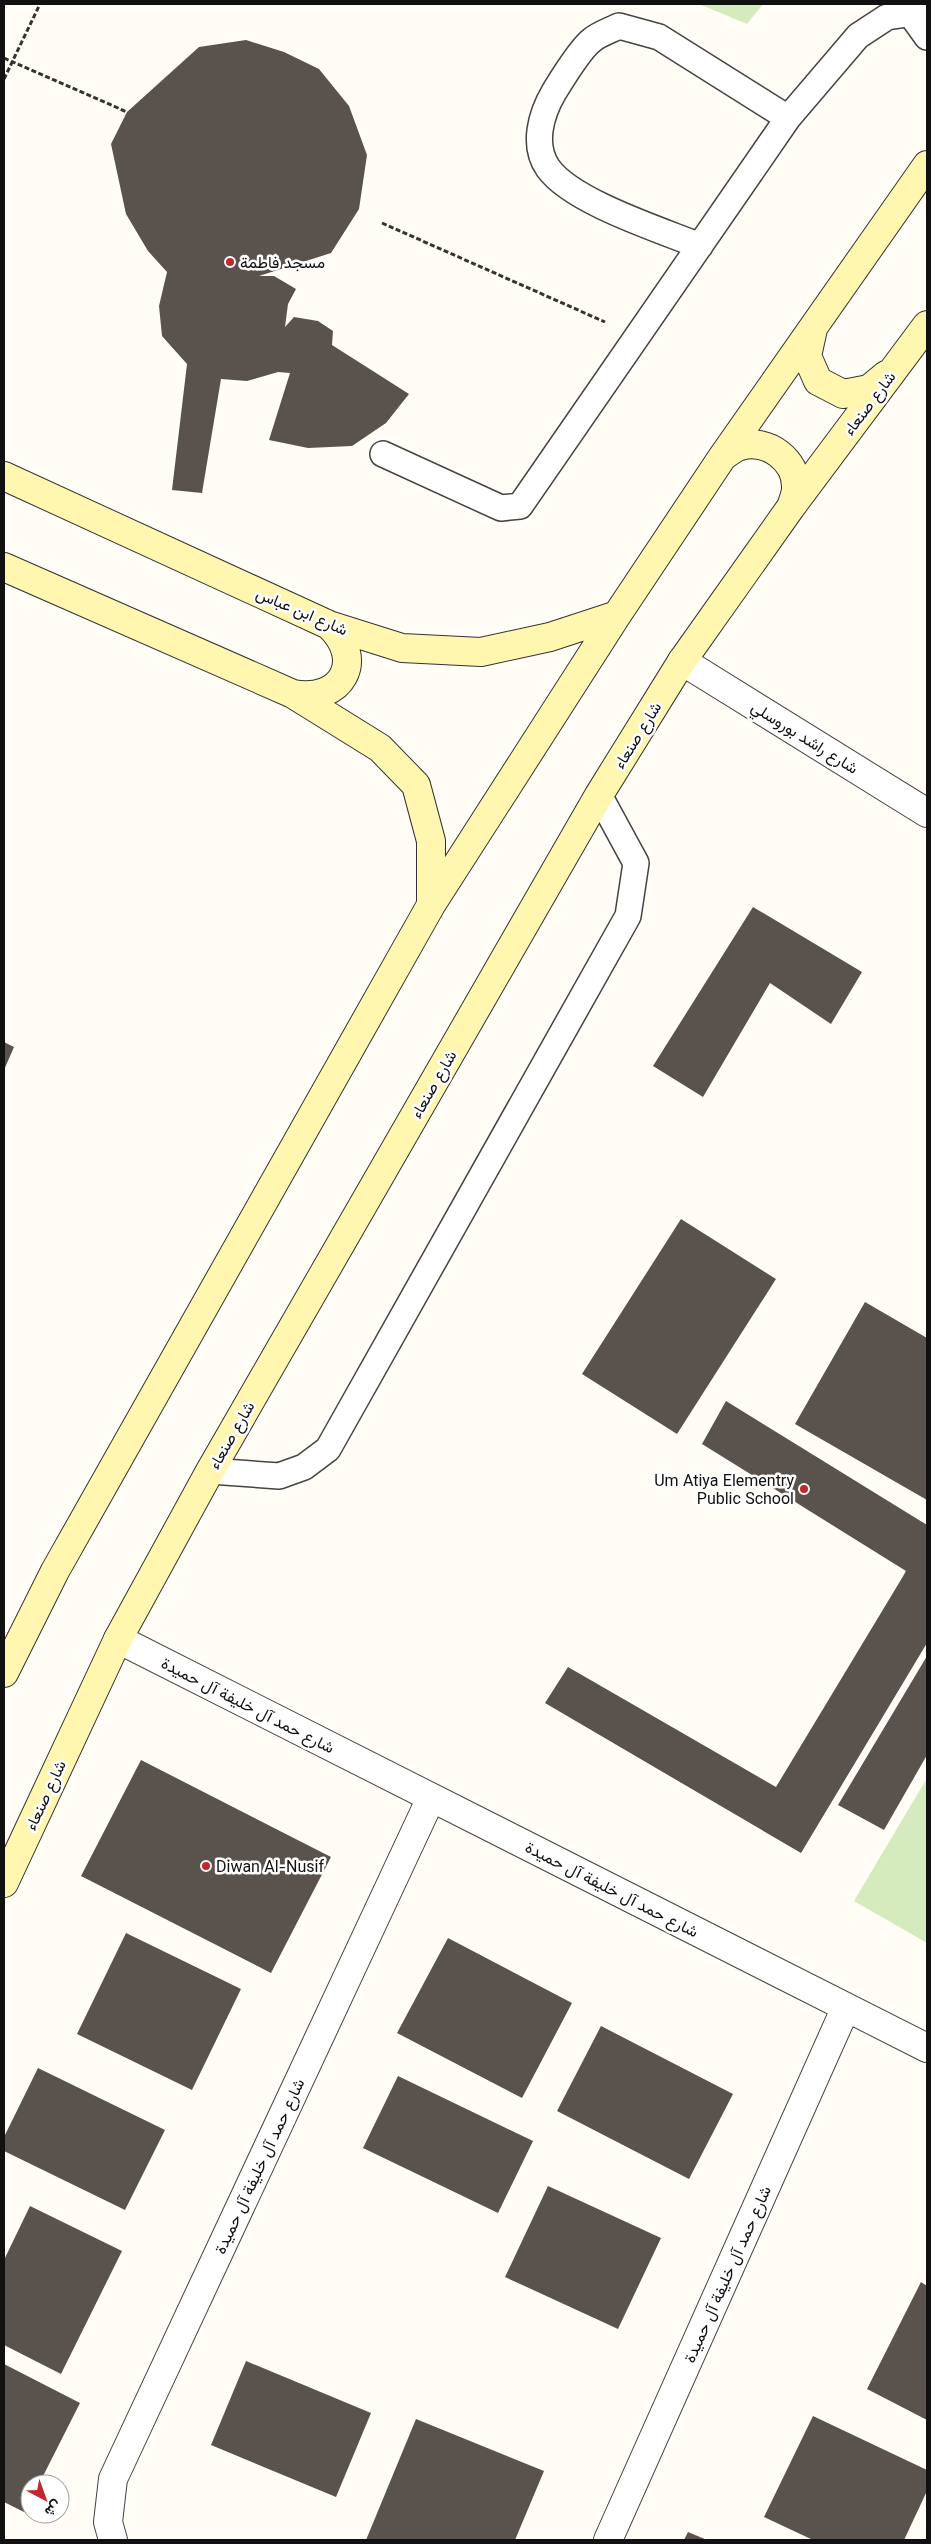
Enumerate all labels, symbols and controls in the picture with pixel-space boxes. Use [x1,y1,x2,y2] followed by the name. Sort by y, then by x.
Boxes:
[240,252,325,277] place label: مسجد فاطمة
[224,256,236,268] marker: مسجد فاطمة
[838,367,904,442] street label: شارع صنعاء
[251,583,351,644] street label: شارع ابن عباس
[745,696,862,782] street label: شارع راشد بوروسلي
[609,698,670,775] street label: شارع صنعاء
[406,1046,465,1124] street label: شارع صنعاء
[204,1397,263,1475] street label: شارع صنعاء
[654,1470,794,1513] place label: Um Atiya Elementry Public School
[798,1483,810,1495] marker: Um Atiya Elementry Public School
[156,1653,338,1762] street label: شارع حمد آل خليفة آل حميدة
[20,1757,74,1835] street label: شارع صنعاء
[520,1837,702,1946] street label: شارع حمد آل خليفة آل حميدة
[216,1856,324,1881] place label: Diwan Al-Nusif
[200,1860,212,1872] marker: Diwan Al-Nusif
[209,2075,313,2259] street label: شارع حمد آل خليفة آل حميدة
[679,2182,780,2368] street label: شارع حمد آل خليفة آل حميدة
[20,2474,70,2524] north arrow
[39,2493,66,2521] text: ش

